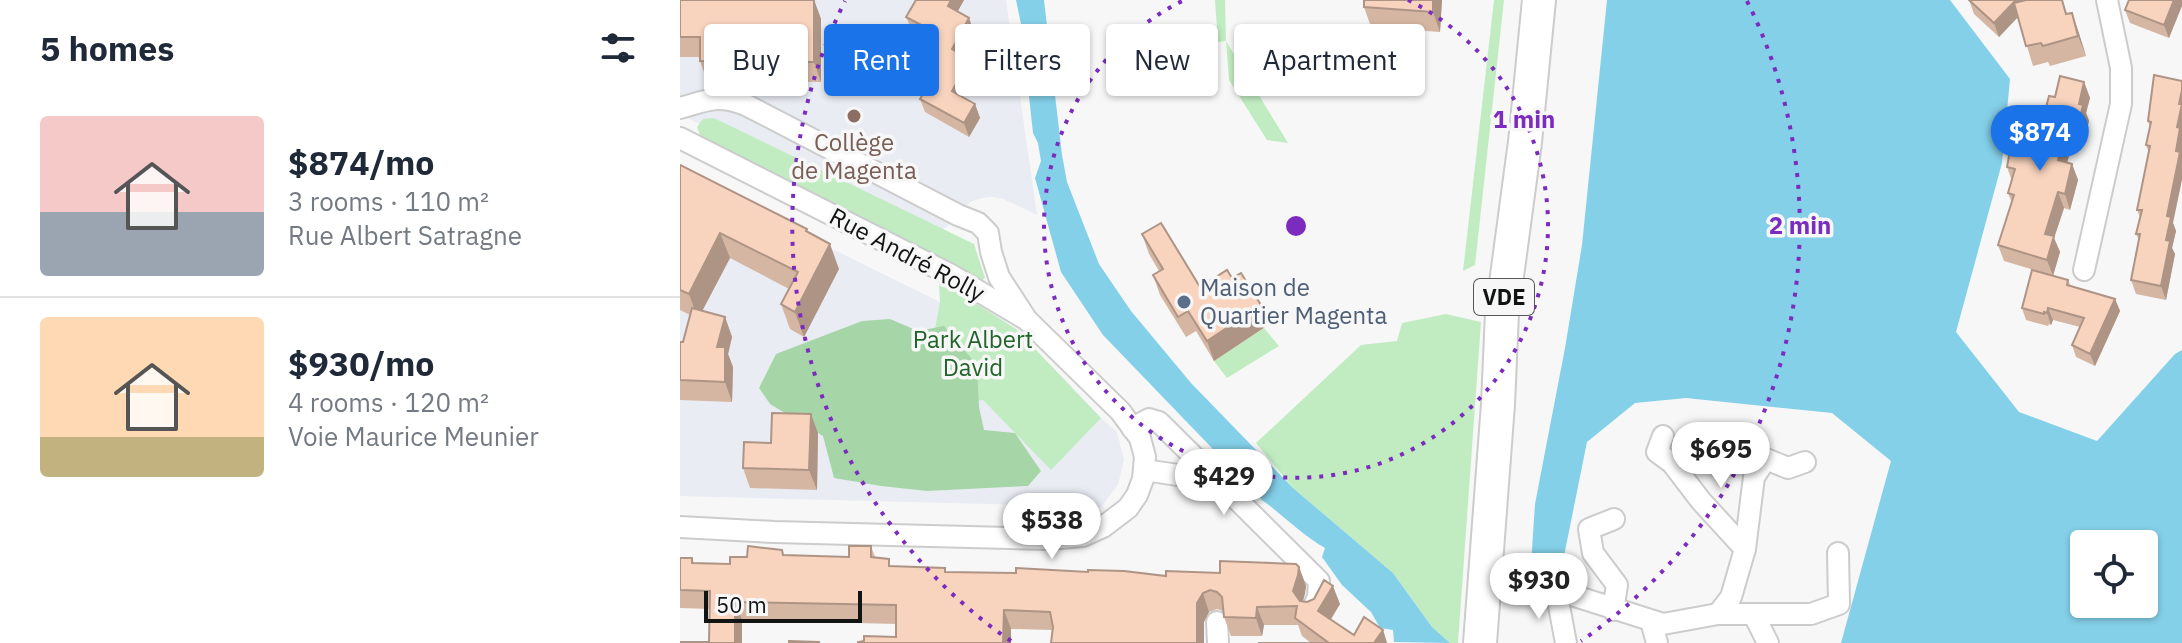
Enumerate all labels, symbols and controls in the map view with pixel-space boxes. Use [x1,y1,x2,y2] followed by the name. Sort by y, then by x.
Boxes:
[704,24,808,96] chip: Buy
[824,24,939,96] chip: Rent
[955,24,1090,96] chip: Filters
[1106,24,1218,96] chip: New
[1234,24,1425,96] chip: Apartment
[40,26,175,70] text: 5 homes
[596,26,640,70] icon: filters
[1493,103,1555,135] text: 1 min
[1993,105,2087,173] pin: $874
[845,107,863,125] marker: Collège de Magenta
[2009,114,2071,148] text: $874
[791,126,917,186] place label: Collège de Magenta
[288,140,435,184] text: $874/mo
[104,148,200,244] icon: home
[288,184,489,218] text: 3 rooms · 110 m²
[824,200,991,308] street label: Rue André Rolly
[1769,209,1831,241] text: 2 min
[1282,212,1310,240] centre of rings
[288,218,522,252] text: Rue Albert Satragne
[1200,271,1387,331] place label: Maison de Quartier Magenta
[1474,279,1534,315] road number: VDE
[1175,293,1193,311] marker: Maison de Quartier Magenta
[913,323,1033,383] park label: Park Albert David
[288,341,435,385] text: $930/mo
[104,349,200,445] icon: home
[288,385,489,419] text: 4 rooms · 120 m²
[288,419,539,453] text: Voie Maurice Meunier
[1674,422,1768,490] pin: $695
[1690,431,1752,465] text: $695
[1177,449,1271,517] pin: $429
[1193,458,1255,492] text: $429
[1005,493,1099,561] pin: $538
[1021,502,1083,536] text: $538
[2070,530,2158,618] map controls
[2070,530,2158,618] button: locate
[1492,553,1586,621] pin: $930
[1508,562,1570,596] text: $930
[704,587,862,623] scale bar
[716,590,767,619] text: 50 m

